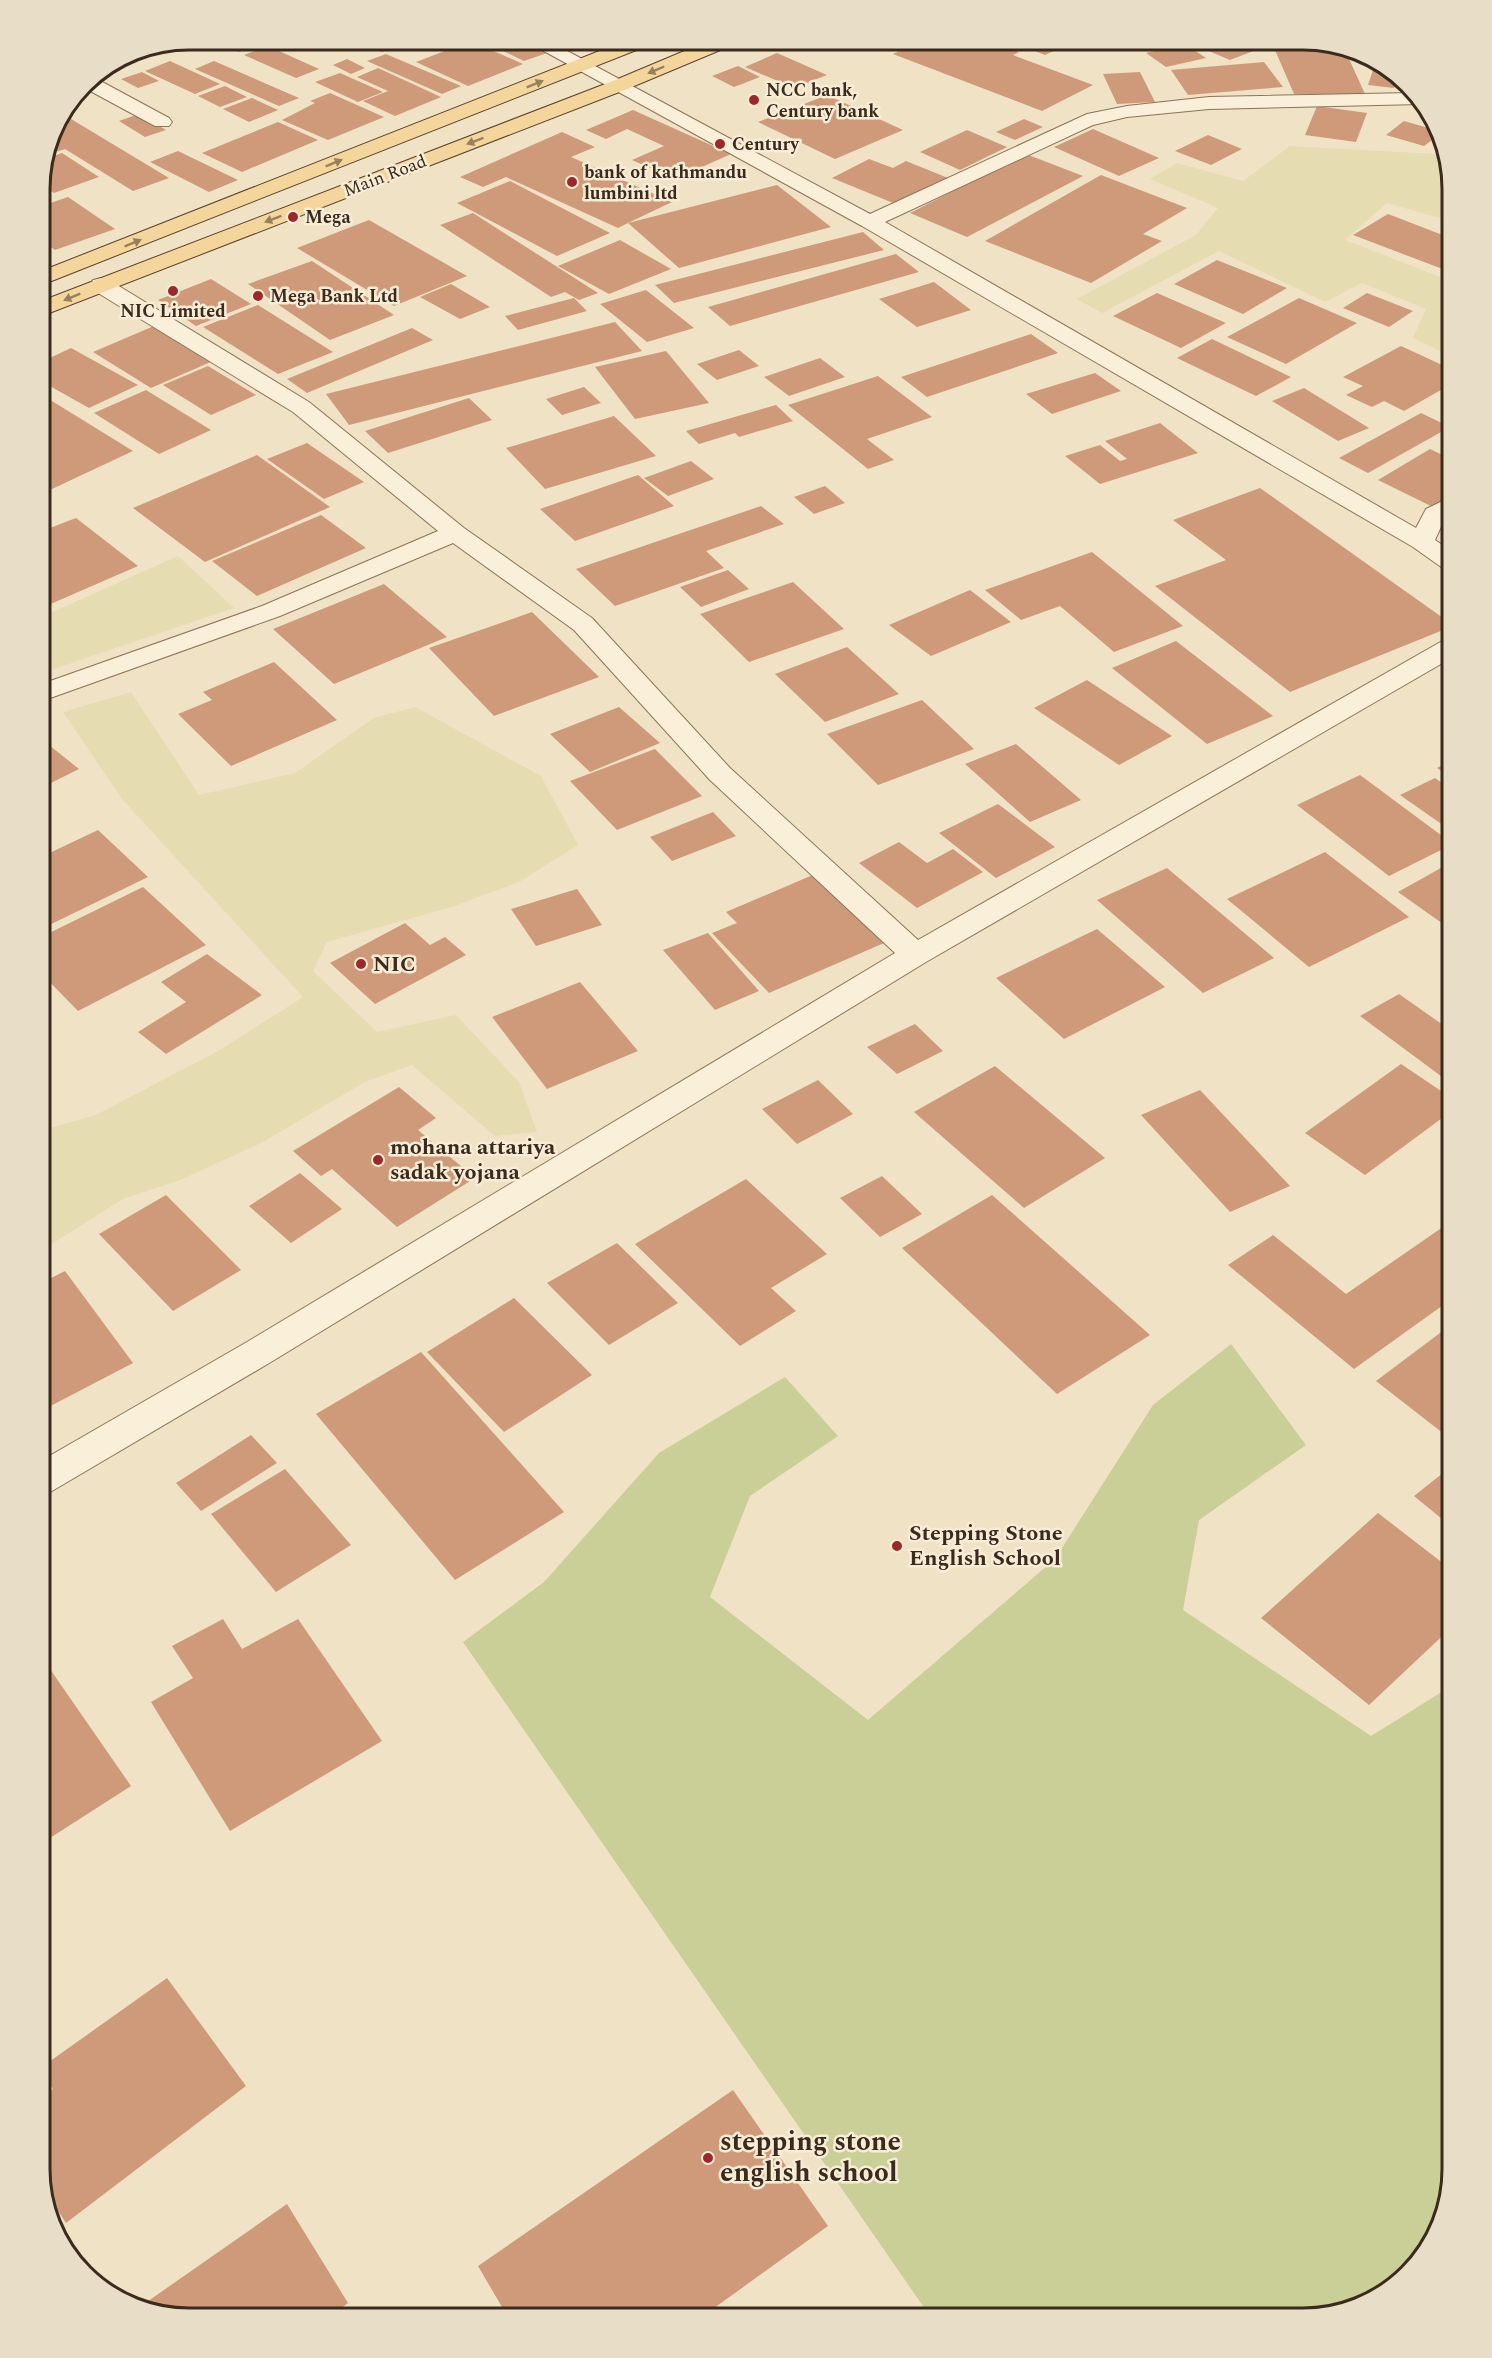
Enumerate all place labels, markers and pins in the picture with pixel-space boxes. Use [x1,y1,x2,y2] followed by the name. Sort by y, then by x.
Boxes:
[766,77,879,125] place label: NCC bank, Century bank
[747,93,761,107] marker: NCC bank, Century bank
[732,131,800,158] place label: Century
[713,137,727,151] marker: Century
[584,159,747,207] place label: bank of kathmandu lumbini ltd
[565,175,579,189] marker: bank of kathmandu lumbini ltd
[305,204,352,231] place label: Mega
[286,210,300,224] marker: Mega
[270,283,398,310] place label: Mega Bank Ltd
[166,284,180,298] marker: NIC Limited
[251,289,265,303] marker: Mega Bank Ltd
[120,298,226,325] place label: NIC Limited
[373,948,416,981] place label: NIC
[354,957,368,971] marker: NIC
[390,1131,556,1189] place label: mohana attariya sadak yojana
[371,1153,385,1167] marker: mohana attariya sadak yojana
[909,1517,1063,1575] place label: Stepping Stone English School
[890,1539,904,1553] marker: Stepping Stone English School
[720,2121,901,2194] place label: stepping stone english school
[701,2151,715,2165] marker: stepping stone english school

